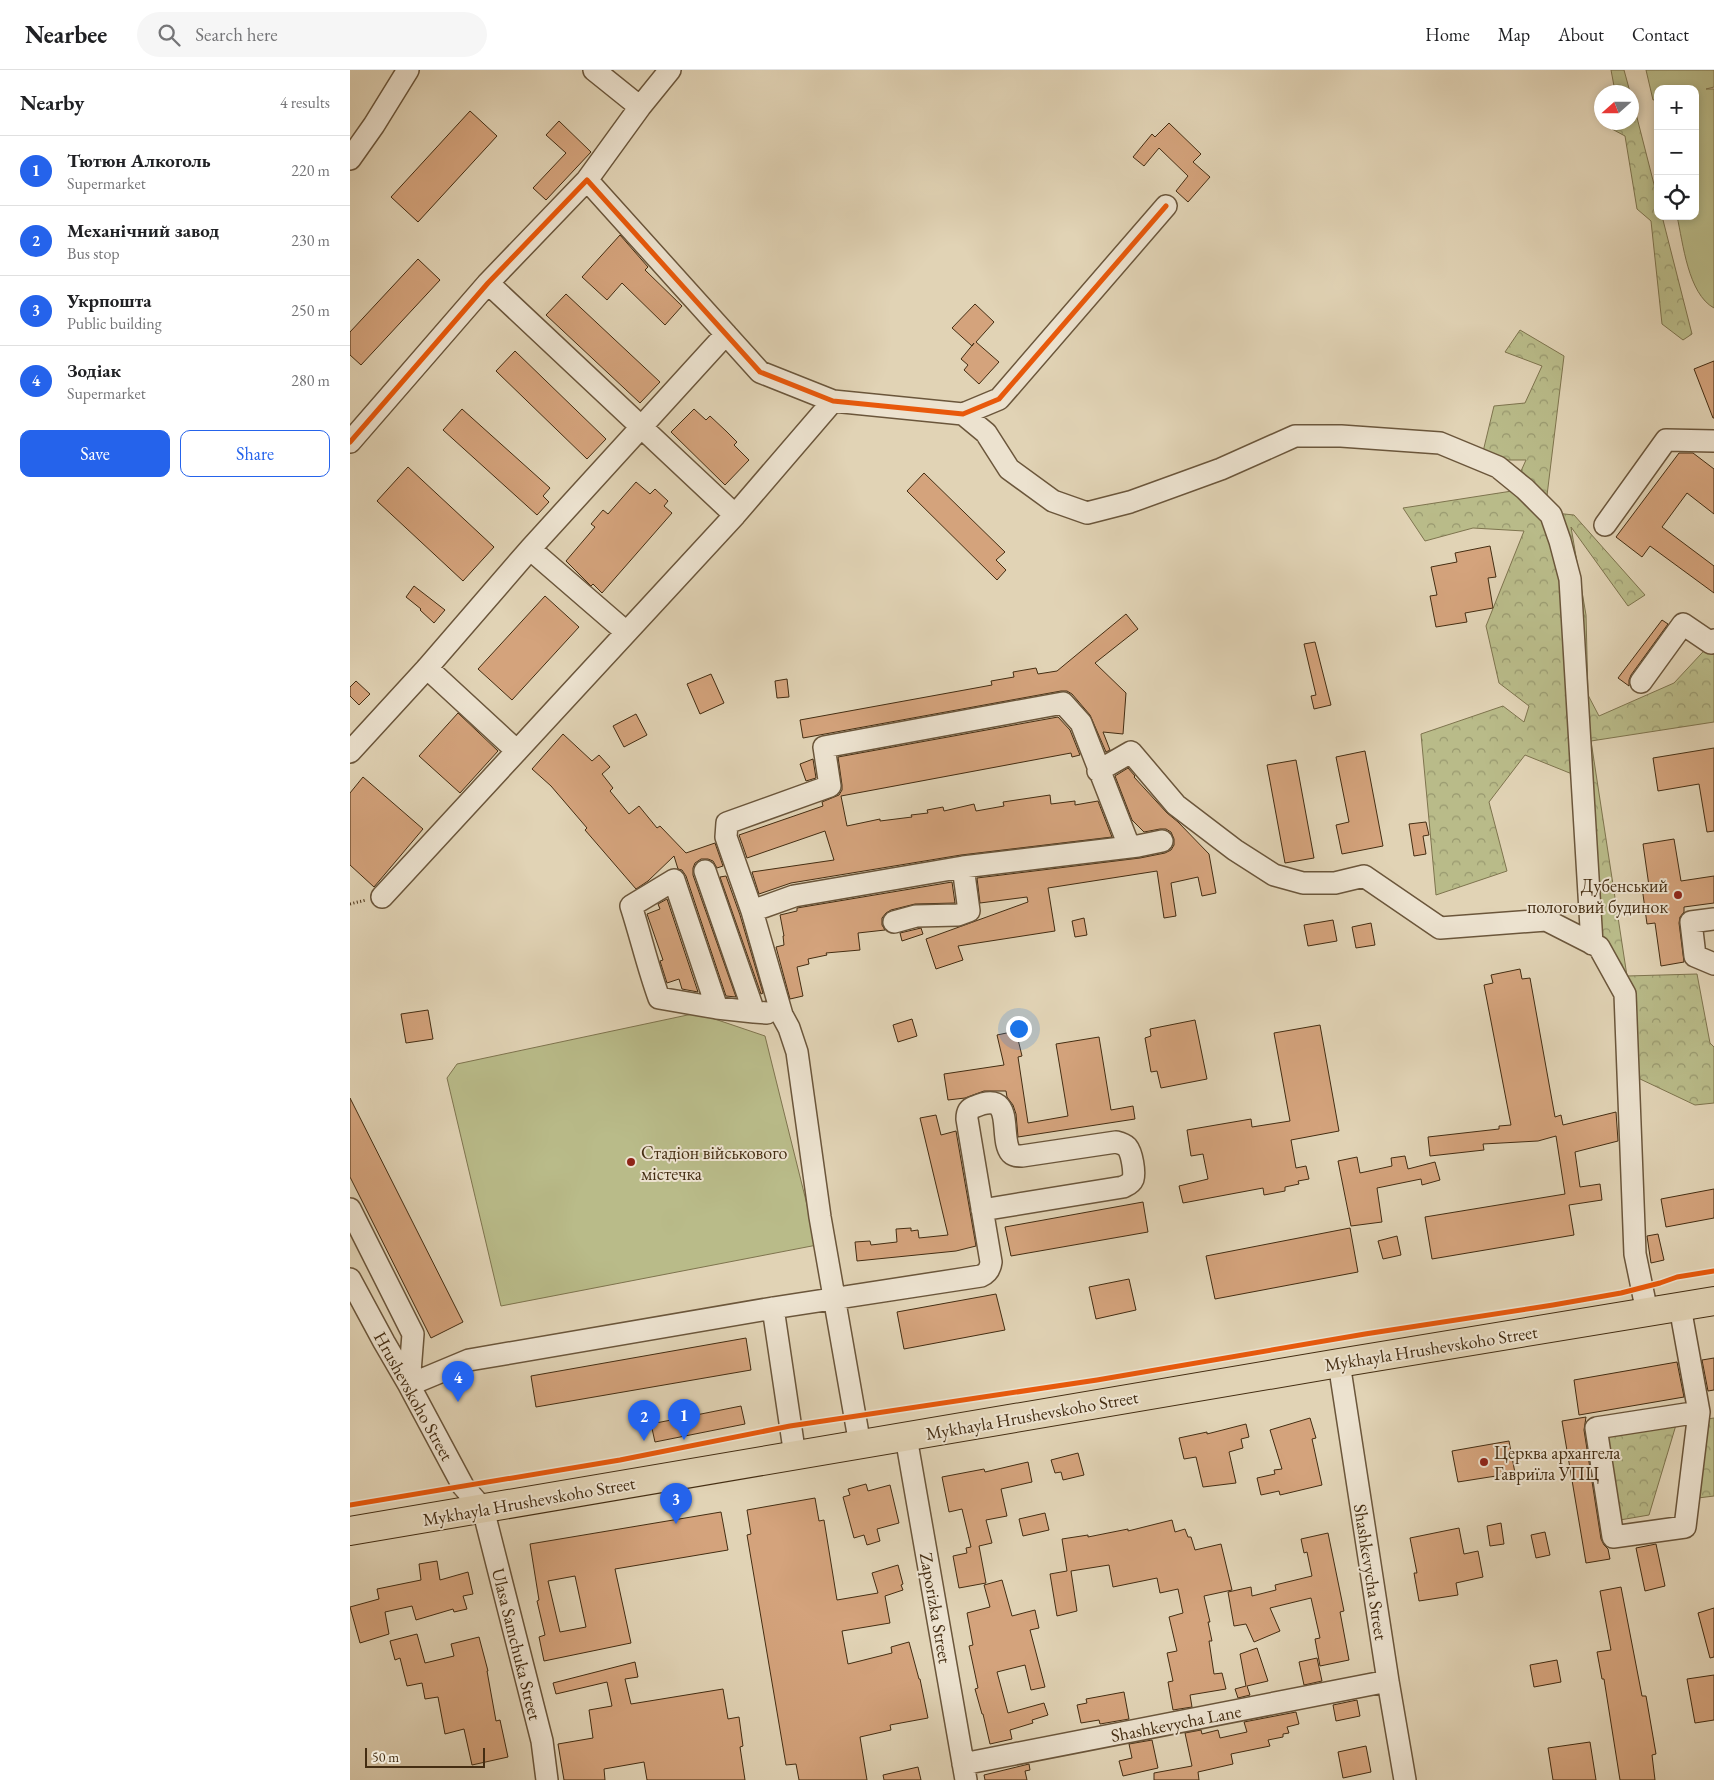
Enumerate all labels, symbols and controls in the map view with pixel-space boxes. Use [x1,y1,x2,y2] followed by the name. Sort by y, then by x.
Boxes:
[137,12,487,57] search box
[25,19,107,50] text: Nearbee
[155,21,183,49] icon: search
[195,22,278,47] text: Search here
[1425,23,1470,46] text: Home
[1498,23,1530,46] text: Map
[1558,23,1604,46] text: About
[1632,23,1689,46] text: Contact
[1594,85,1639,130] north arrow
[1654,85,1699,220] map controls
[1654,85,1699,130] button: +
[20,89,84,116] text: Nearby
[280,92,330,113] text: 4 results
[1654,130,1699,175] button: −
[67,148,211,173] text: Тютюн Алкоголь
[32,160,40,181] text: 1
[291,160,330,181] text: 220 m
[67,173,146,194] text: Supermarket
[1654,175,1699,220] button: locate
[67,218,219,243] text: Механічний завод
[32,230,40,251] text: 2
[291,230,330,251] text: 230 m
[67,243,120,264] text: Bus stop
[67,288,152,313] text: Укрпошта
[32,300,40,321] text: 3
[291,300,330,321] text: 250 m
[67,313,162,334] text: Public building
[67,358,121,383] text: Зодіак
[32,370,40,391] text: 4
[291,370,330,391] text: 280 m
[67,383,146,404] text: Supermarket
[20,430,170,477] button: Save
[180,430,330,477] button: Share
[1527,874,1668,918] place label: Дубенський пологовий будинок
[1672,889,1684,901] marker: Дубенський пологовий будинок
[1006,1016,1032,1042] your location
[641,1141,788,1185] place label: Стадіон військового містечка
[625,1156,637,1168] marker: Стадіон військового містечка
[1323,1320,1539,1376] street label: Mykhayla Hrushevskoho Street
[369,1327,459,1465] street label: Hrushevskoho Street
[442,1361,474,1402] pin: 4
[924,1385,1140,1445] street label: Mykhayla Hrushevskoho Street
[668,1399,700,1440] pin: 1
[628,1400,660,1441] pin: 2
[1494,1441,1621,1485] place label: Церква архангела Гавриїла УПЦ
[1478,1456,1490,1468] marker: Церква архангела Гавриїла УПЦ
[421,1471,637,1531] street label: Mykhayla Hrushevskoho Street
[660,1483,692,1524] pin: 3
[1349,1502,1393,1642] street label: Shashkevycha Street
[915,1551,957,1666] street label: Zaporizka Street
[487,1566,547,1723] street label: Ulasa Samchuka Street
[1109,1699,1243,1747] street label: Shashkevycha Lane
[365,1745,485,1768] scale bar
[372,1748,399,1766] text: 50 m

